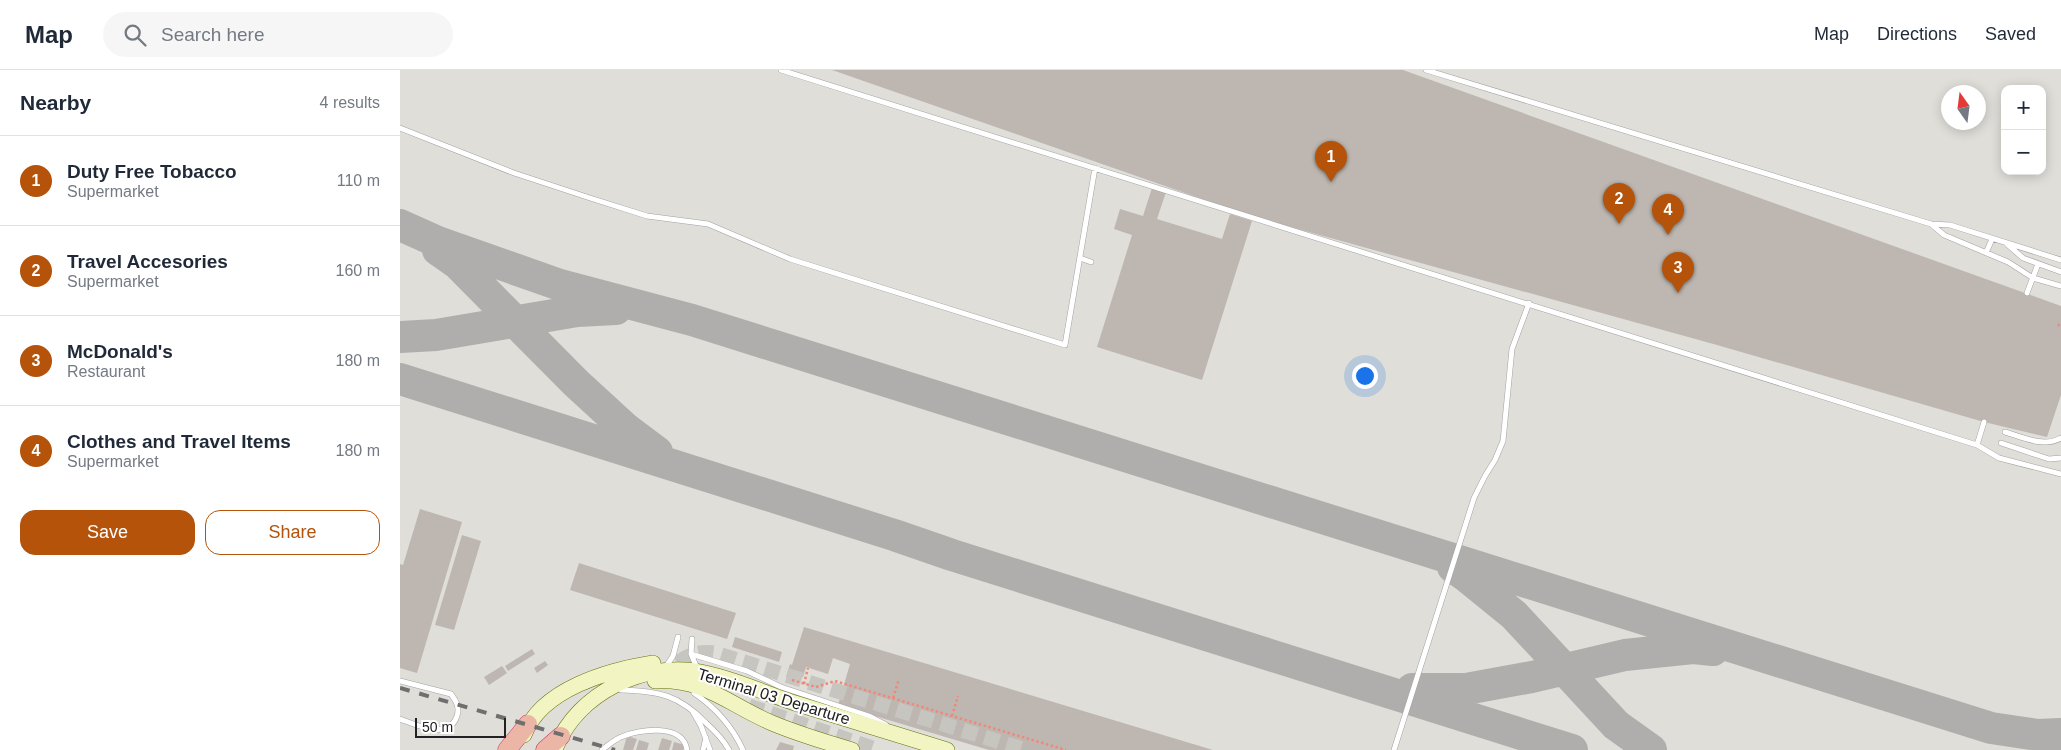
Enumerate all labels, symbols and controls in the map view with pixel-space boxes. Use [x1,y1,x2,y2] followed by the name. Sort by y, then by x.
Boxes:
[103,12,453,57] search box
[25,21,73,48] text: Map
[121,21,149,49] icon: search
[161,24,265,45] text: Search here
[1814,24,1849,44] text: Map
[1877,24,1957,44] text: Directions
[1985,24,2036,44] text: Saved
[1941,85,1986,130] north arrow
[2001,85,2046,175] map controls
[2001,85,2046,130] button: +
[20,91,91,114] text: Nearby
[320,94,380,111] text: 4 results
[2001,130,2046,175] button: −
[1315,141,1347,182] pin: 1
[67,161,237,182] text: Duty Free Tobacco
[32,172,40,189] text: 1
[337,172,380,189] text: 110 m
[67,183,159,200] text: Supermarket
[1603,183,1635,224] pin: 2
[1652,194,1684,235] pin: 4
[67,251,228,272] text: Travel Accesories
[1662,252,1694,293] pin: 3
[32,262,40,279] text: 2
[336,262,380,279] text: 160 m
[67,273,159,290] text: Supermarket
[67,341,173,362] text: McDonald's
[32,352,40,369] text: 3
[336,352,380,369] text: 180 m
[67,363,145,380] text: Restaurant
[1352,363,1378,389] your location
[67,431,291,452] text: Clothes and Travel Items
[32,442,40,459] text: 4
[336,442,380,459] text: 180 m
[67,453,159,470] text: Supermarket
[20,510,195,555] button: Save
[205,510,380,555] button: Share
[696,665,852,728] street label: Terminal 03 Departure
[415,715,506,738] scale bar
[422,719,453,735] text: 50 m

